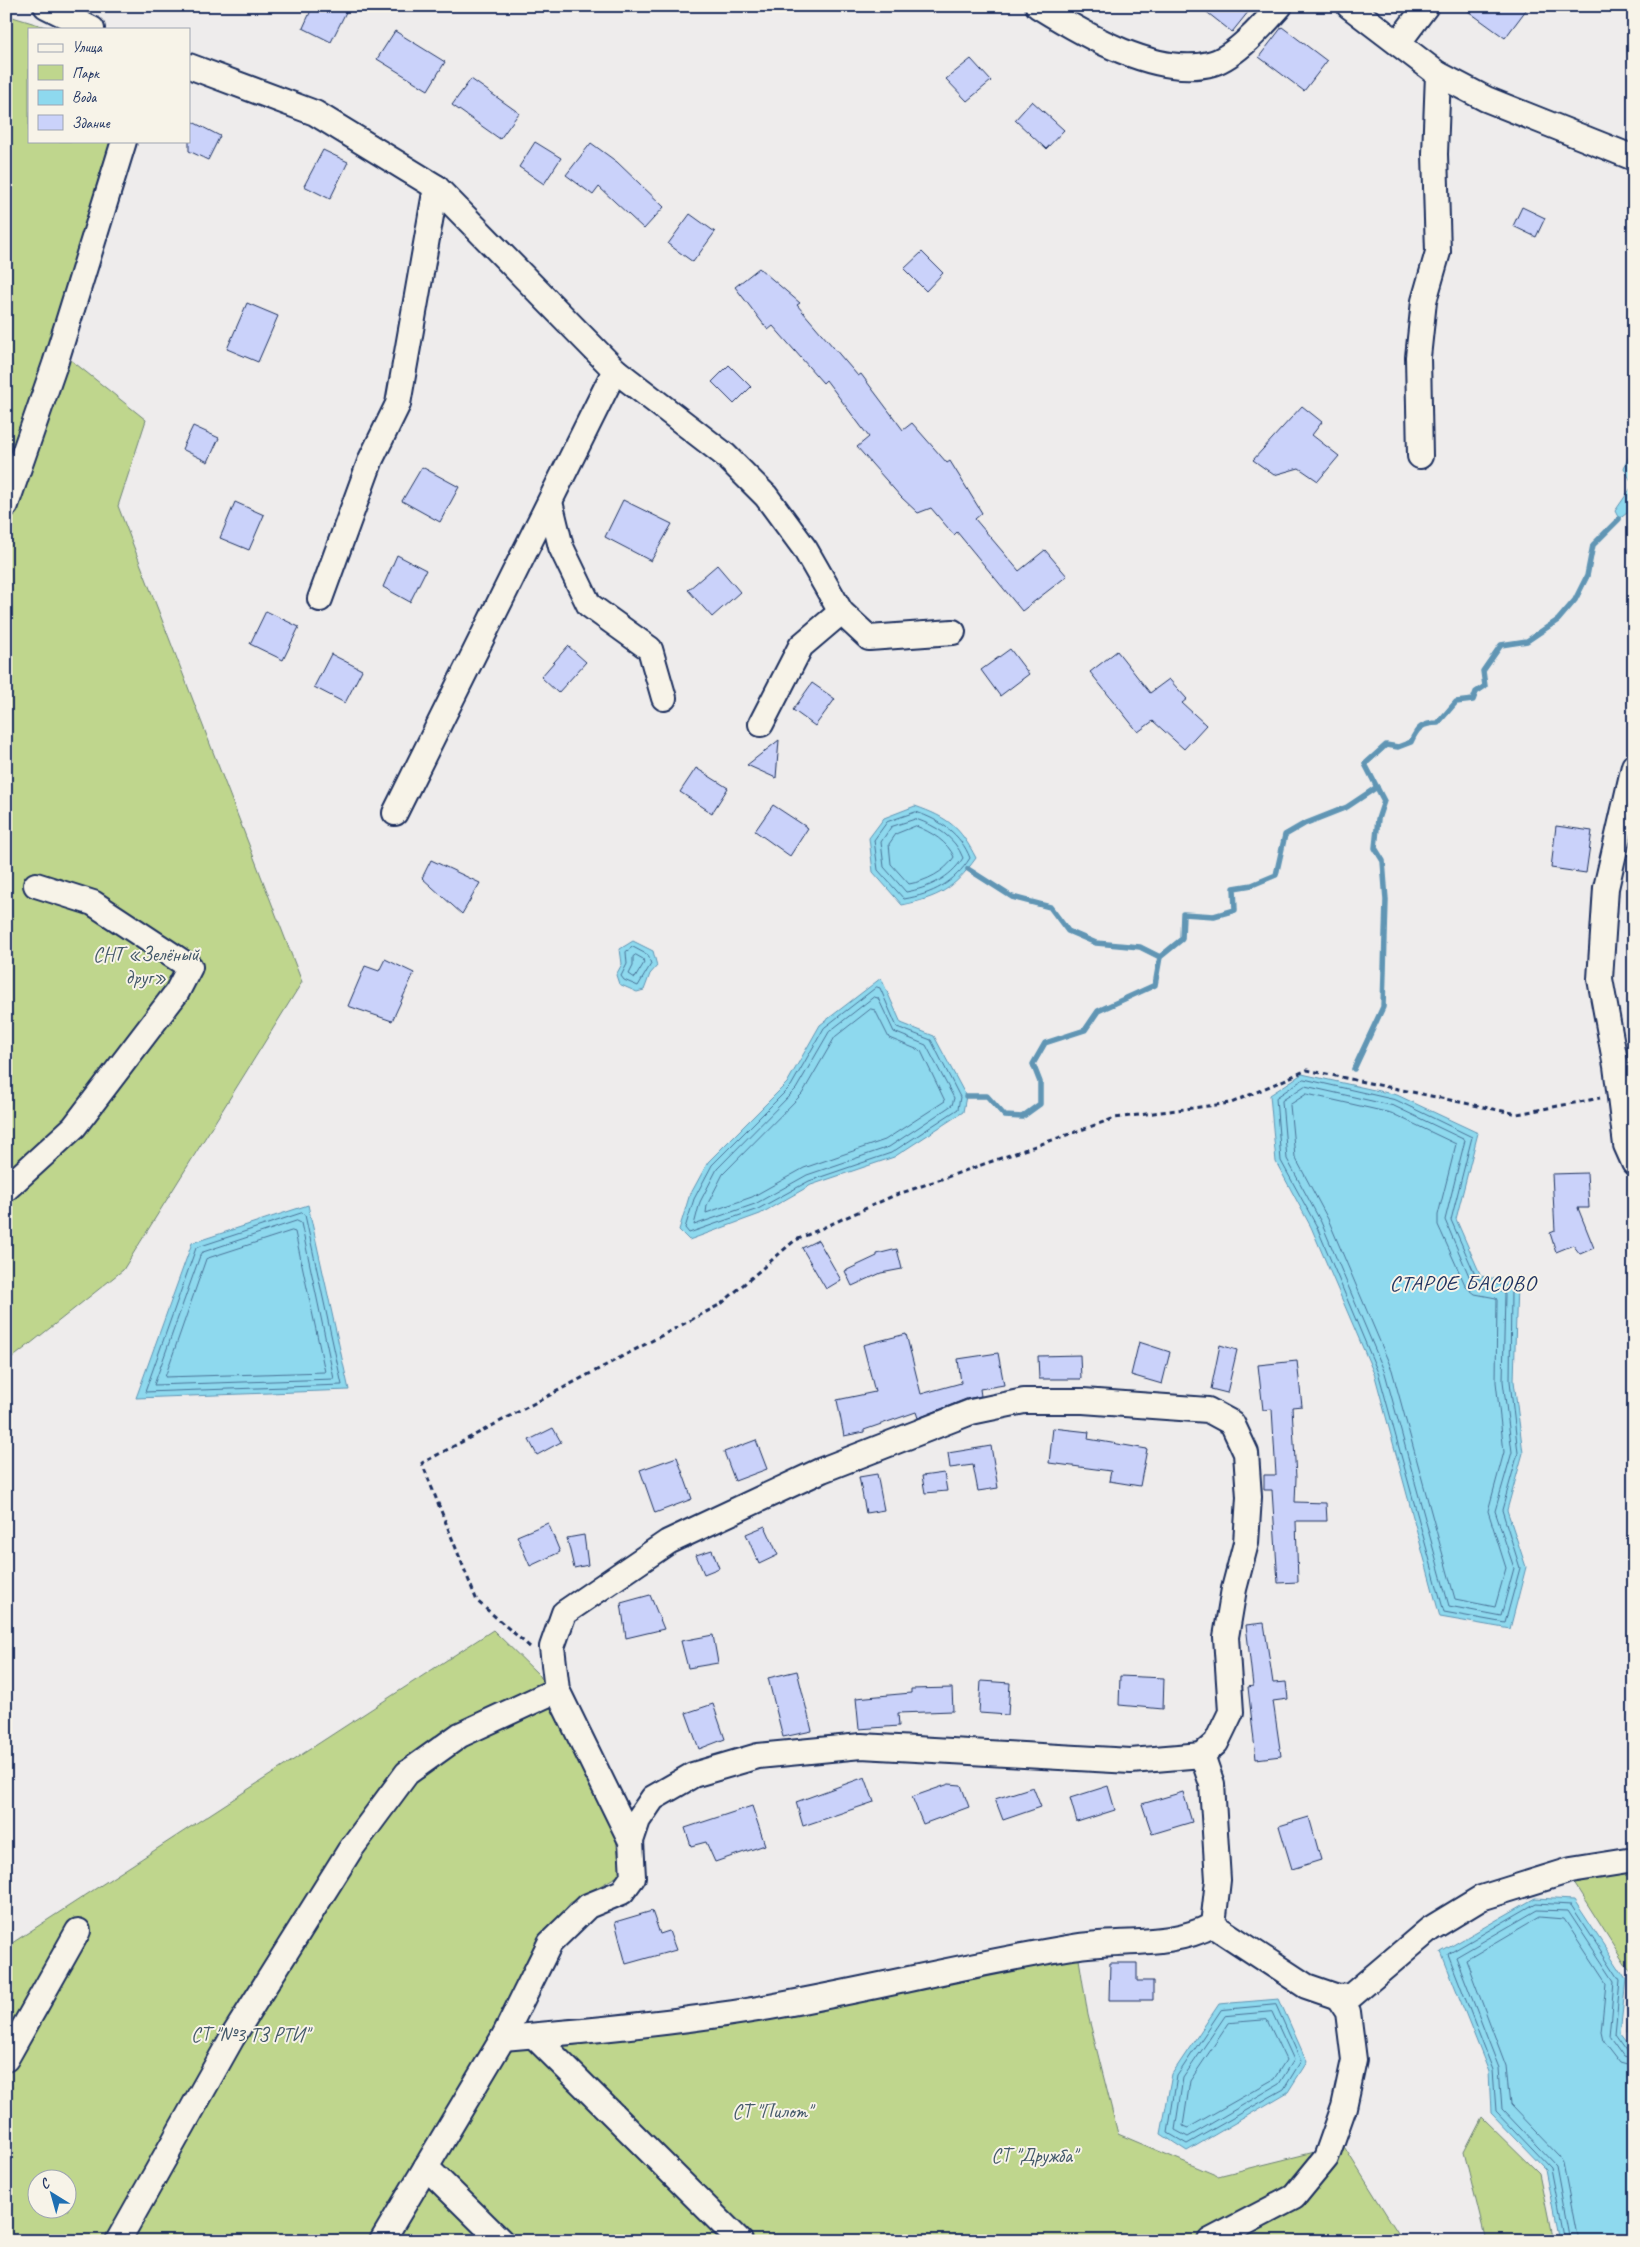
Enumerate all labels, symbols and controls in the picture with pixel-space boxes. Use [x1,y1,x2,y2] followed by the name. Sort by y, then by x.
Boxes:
[28,28,190,142] legend
[72,38,103,57] text: Улица
[72,64,100,83] text: Парк
[72,88,97,107] text: Вода
[72,114,111,133] text: Здание
[93,942,201,990] park label: СНТ «Зелёный друг»
[1390,1269,1538,1297] district label: СТАРОЕ БАСОВО
[191,2022,313,2047] park label: СТ "№3 ТЗ РТИ"
[732,2099,816,2124] park label: СТ "Пилот"
[991,2143,1081,2168] park label: СТ "Дружба"
[28,2170,78,2220] north arrow
[37,2174,54,2193] text: С

